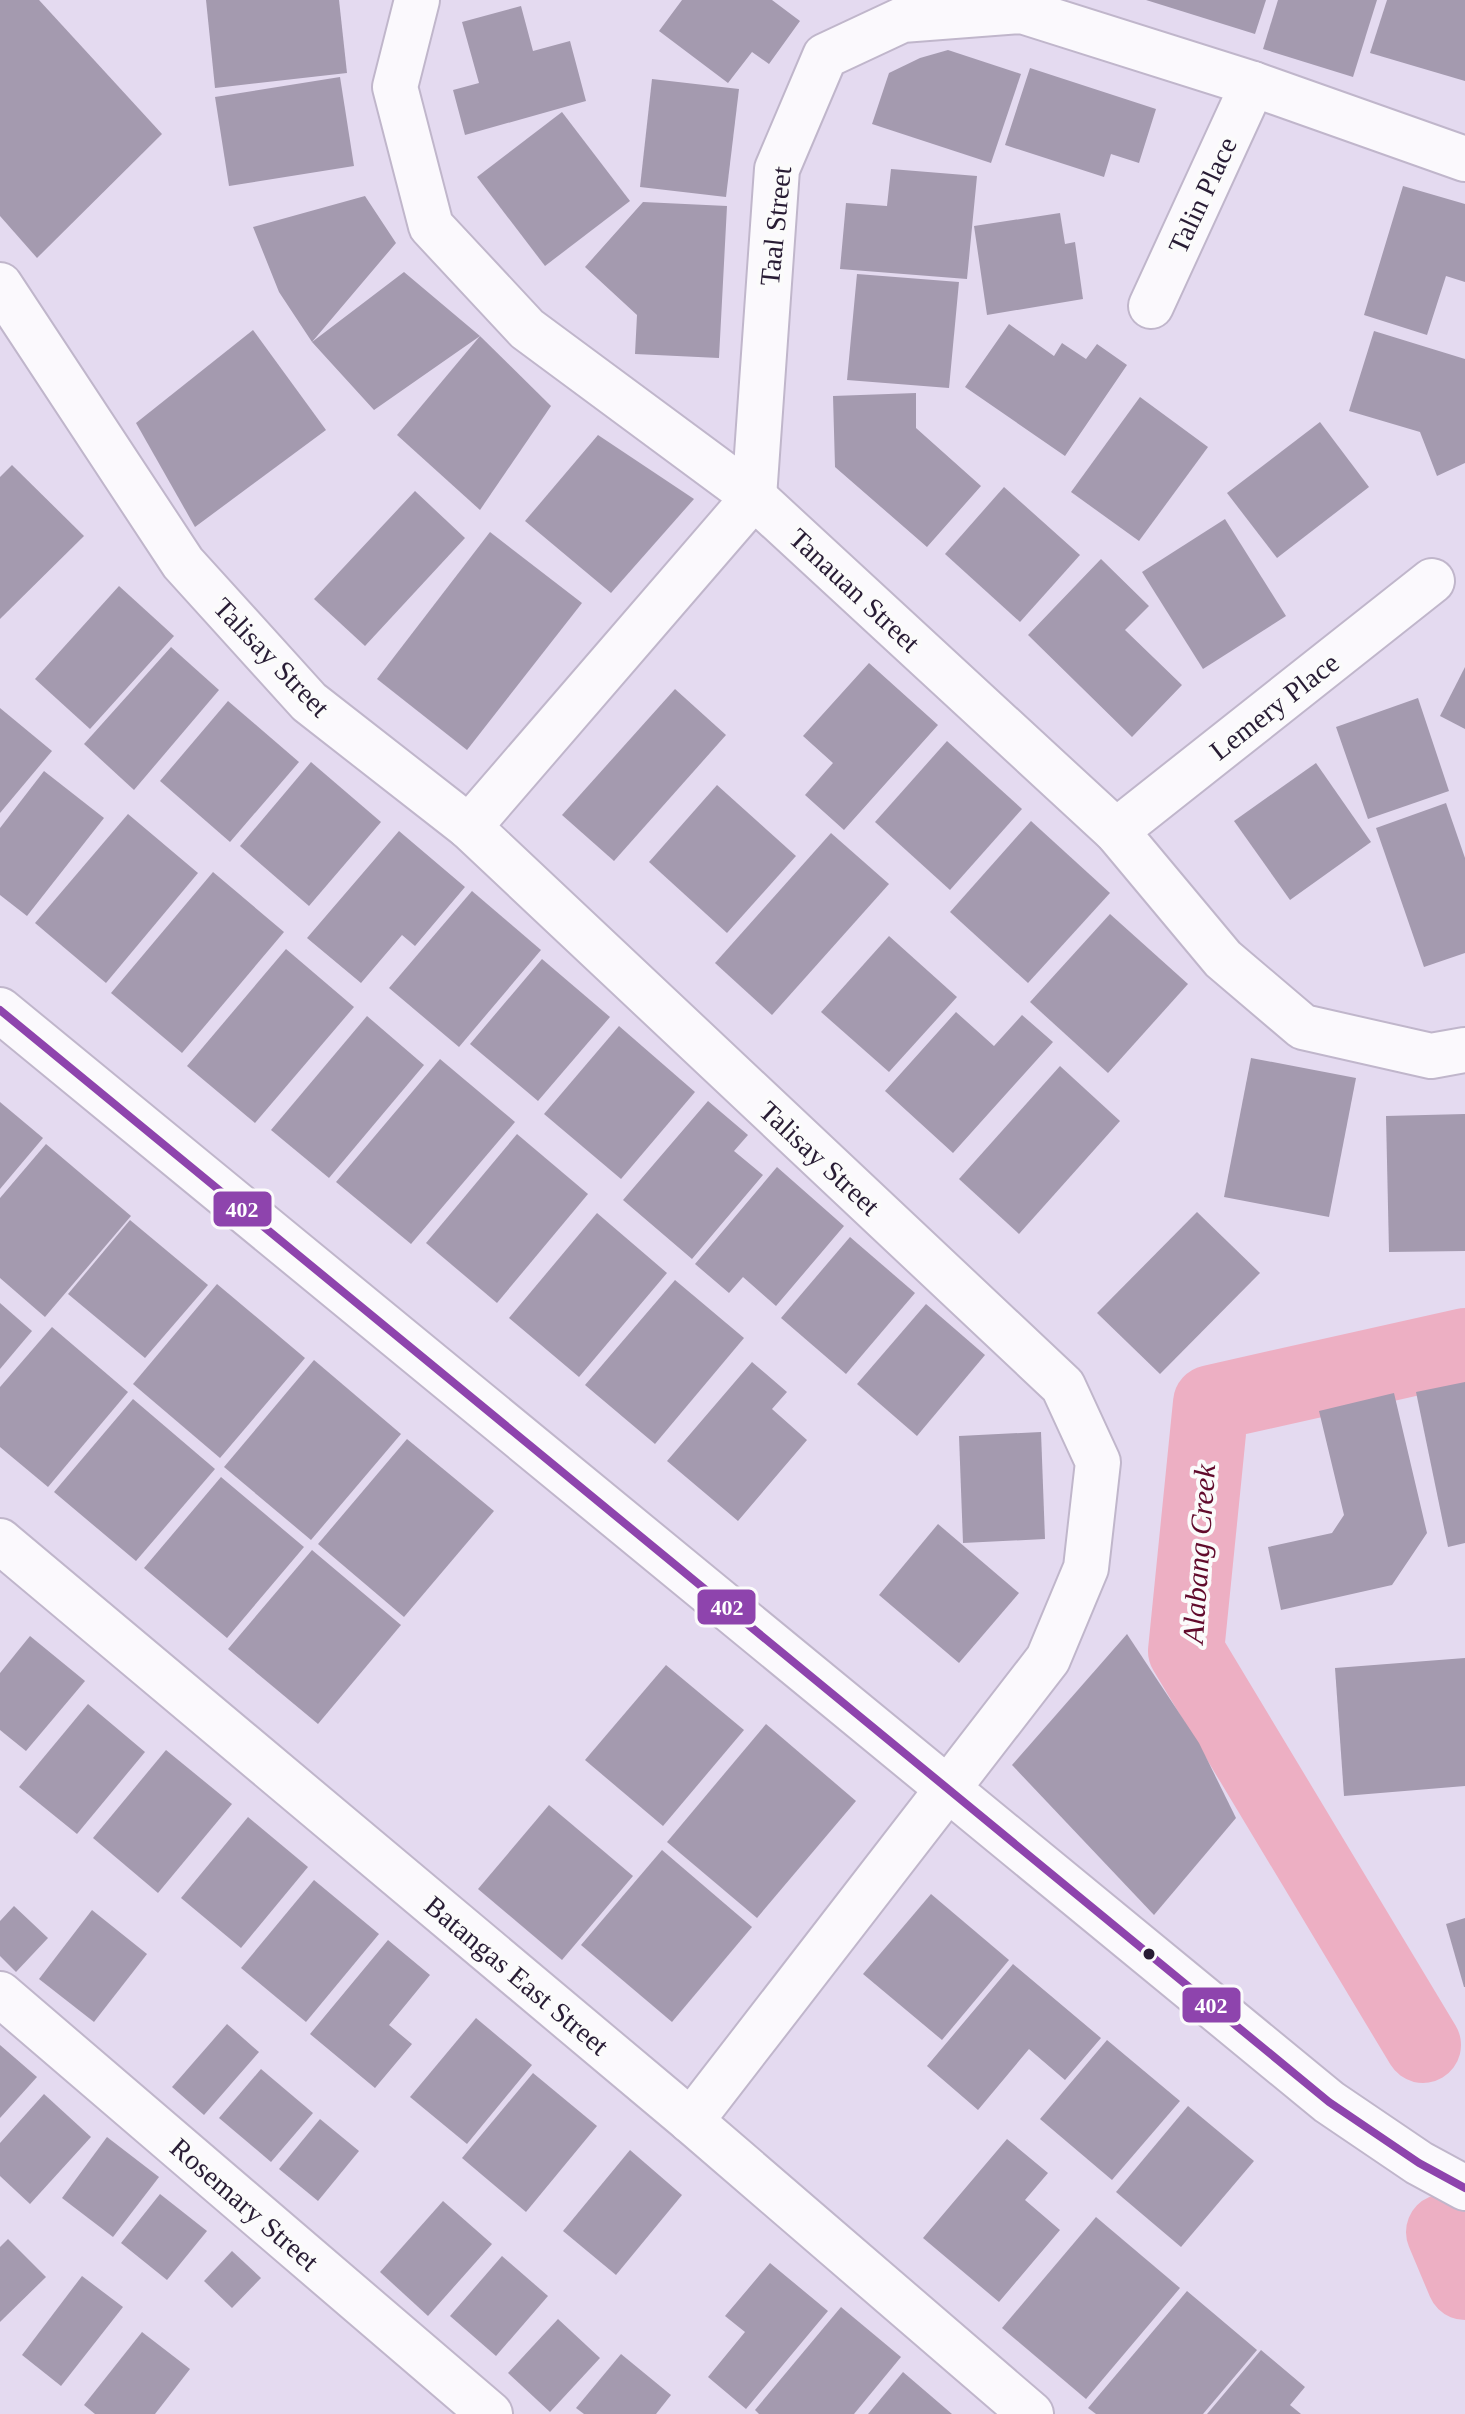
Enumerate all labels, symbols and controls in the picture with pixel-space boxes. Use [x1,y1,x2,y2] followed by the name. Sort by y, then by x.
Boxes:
[1162,132,1243,258] street label: Talin Place
[754,164,797,287] street label: Taal Street
[783,522,926,659] street label: Tanauan Street
[207,592,336,723] street label: Talisay Street
[1204,647,1345,766] street label: Lemery Place
[753,1095,886,1222] street label: Talisay Street
[212,1190,273,1228] line badge: 402
[226,1197,259,1222] text: 402
[1176,1463,1221,1647] water label: Alabang Creek
[696,1588,757,1626] line badge: 402
[711,1595,744,1620] text: 402
[419,1890,615,2061] street label: Batangas East Street
[1141,1946,1157,1962] unlabelled marker
[1181,1986,1242,2024] line badge: 402
[1195,1993,1228,2018] text: 402
[164,2132,325,2277] street label: Rosemary Street

